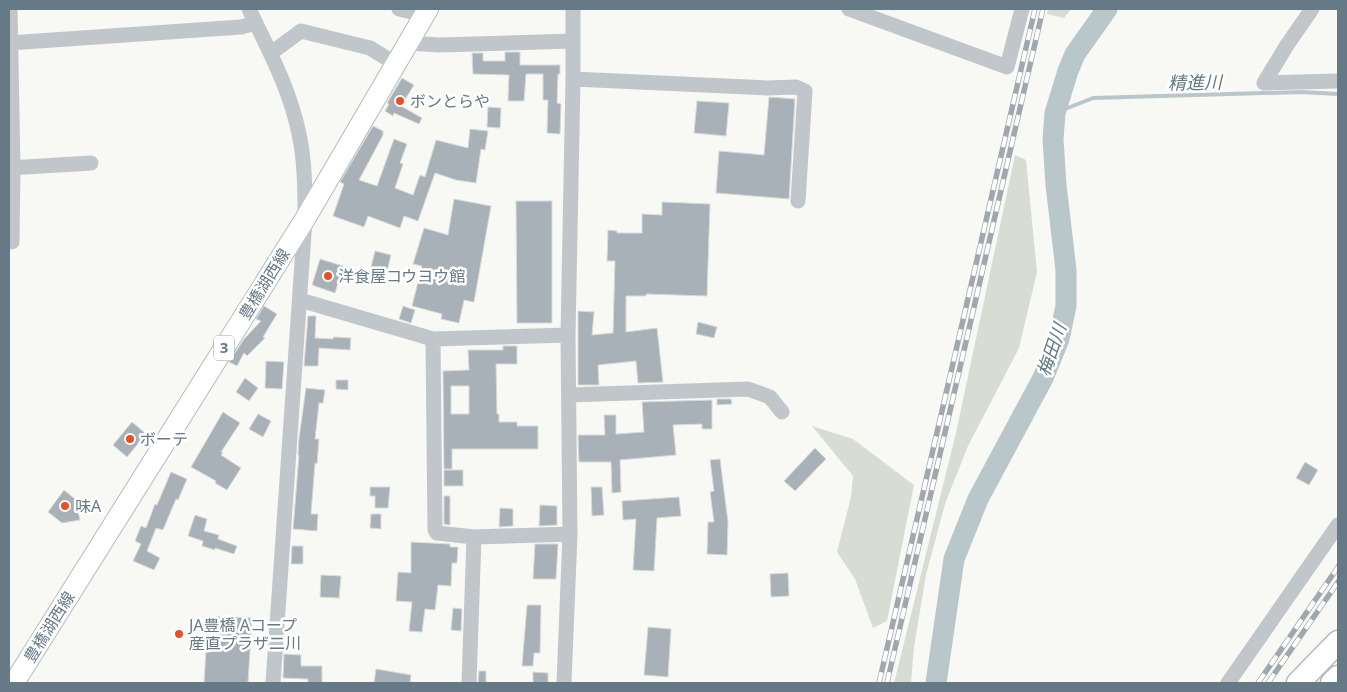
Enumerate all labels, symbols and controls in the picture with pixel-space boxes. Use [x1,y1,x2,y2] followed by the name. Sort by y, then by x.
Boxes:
[1168,69,1224,94] water label: 精進川
[410,90,490,112] place label: ボンとらや
[394,95,406,107] marker: ボンとらや
[233,244,295,324] street label: 豊橋湖西線
[338,265,465,287] place label: 洋食屋コウヨウ館
[322,270,334,282] marker: 洋食屋コウヨウ館
[1031,318,1072,379] water label: 梅田川
[214,336,234,360] road number: 3
[140,428,188,450] place label: ボーテ
[124,433,136,445] marker: ボーテ
[75,495,102,517] place label: 味A
[59,500,71,512] marker: 味A
[18,587,80,667] street label: 豊橋湖西線
[187,614,301,654] place label: JA豊橋 Aコープ 産直プラザ二川
[173,628,185,640] marker: JA豊橋 Aコープ 産直プラザ二川

